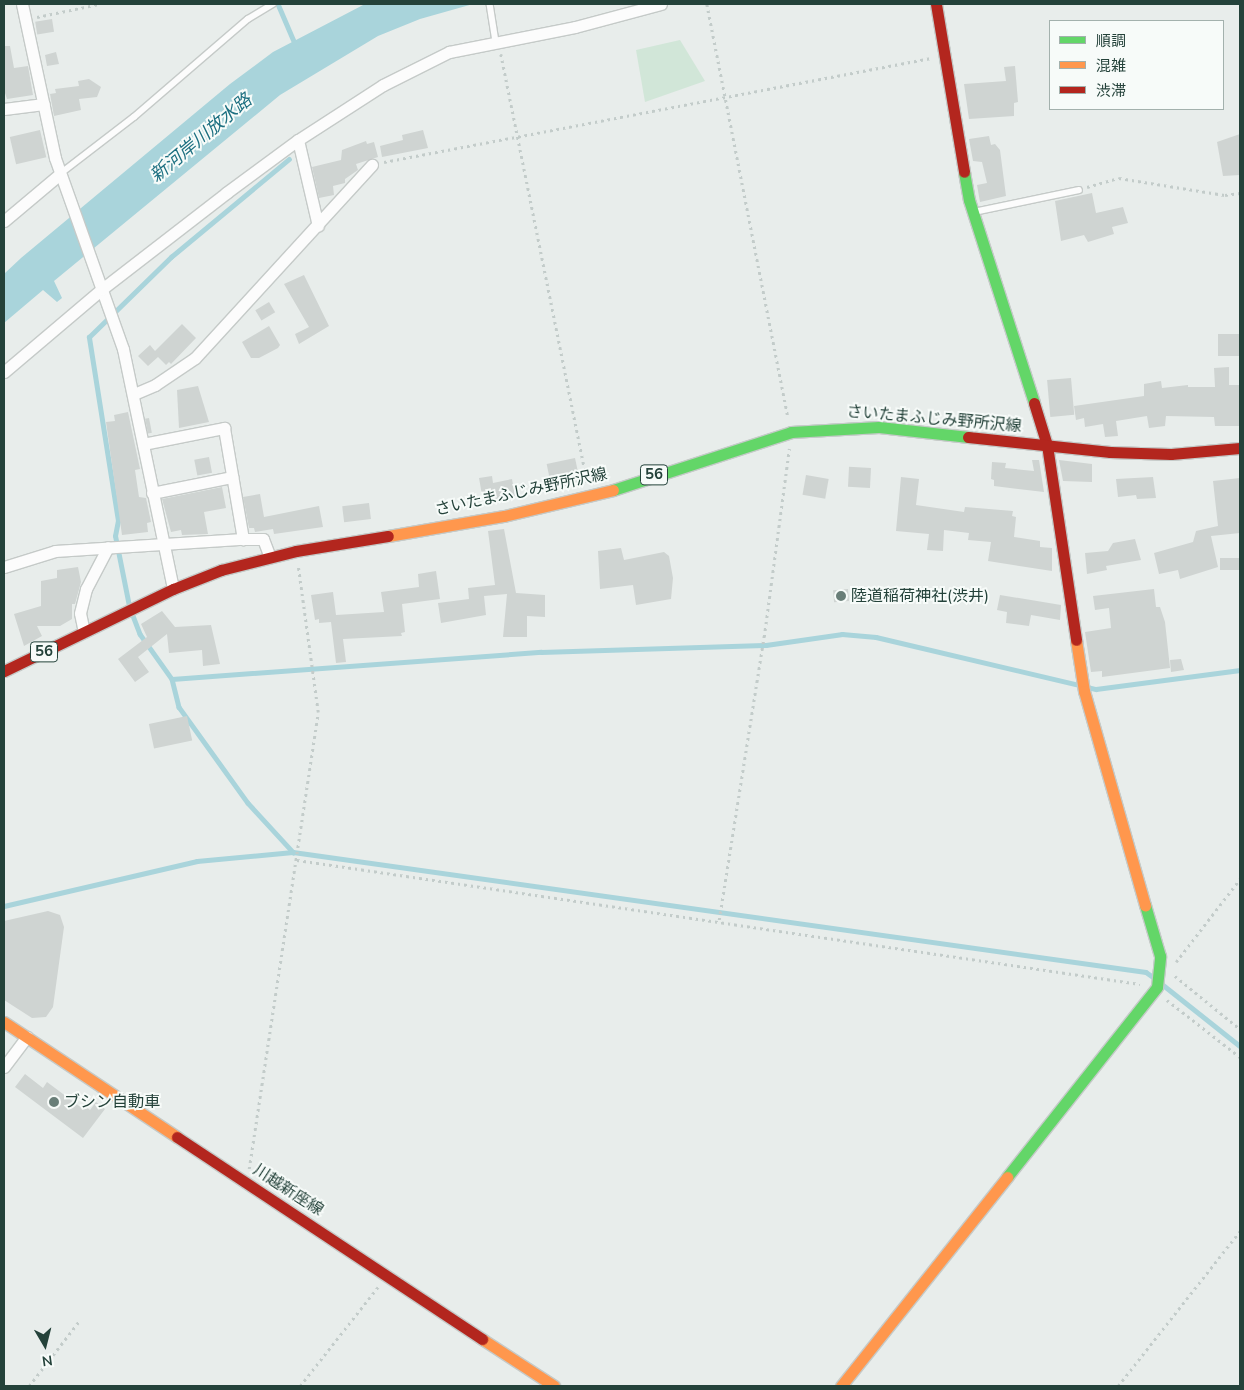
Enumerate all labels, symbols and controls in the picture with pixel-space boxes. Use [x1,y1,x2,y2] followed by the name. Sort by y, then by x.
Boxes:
[1049,20,1224,110] legend
[1096,31,1126,51] text: 順調
[1096,56,1126,76] text: 混雑
[1096,81,1126,101] text: 渋滞
[146,89,256,187] water label: 新河岸川放水路
[845,402,1023,436] street label: さいたまふじみ野所沢線
[639,462,669,488] road number: 56
[433,464,609,520] street label: さいたまふじみ野所沢線
[851,586,989,606] place label: 陸道稲荷神社(渋井)
[835,590,847,602] marker: 陸道稲荷神社(渋井)
[29,640,59,664] road number: 56
[64,1092,160,1112] place label: ブシン自動車
[48,1096,60,1108] marker: ブシン自動車
[249,1160,327,1220] street label: 川越新座線
[20,1320,70,1370] north arrow
[41,1350,54,1370] text: N

